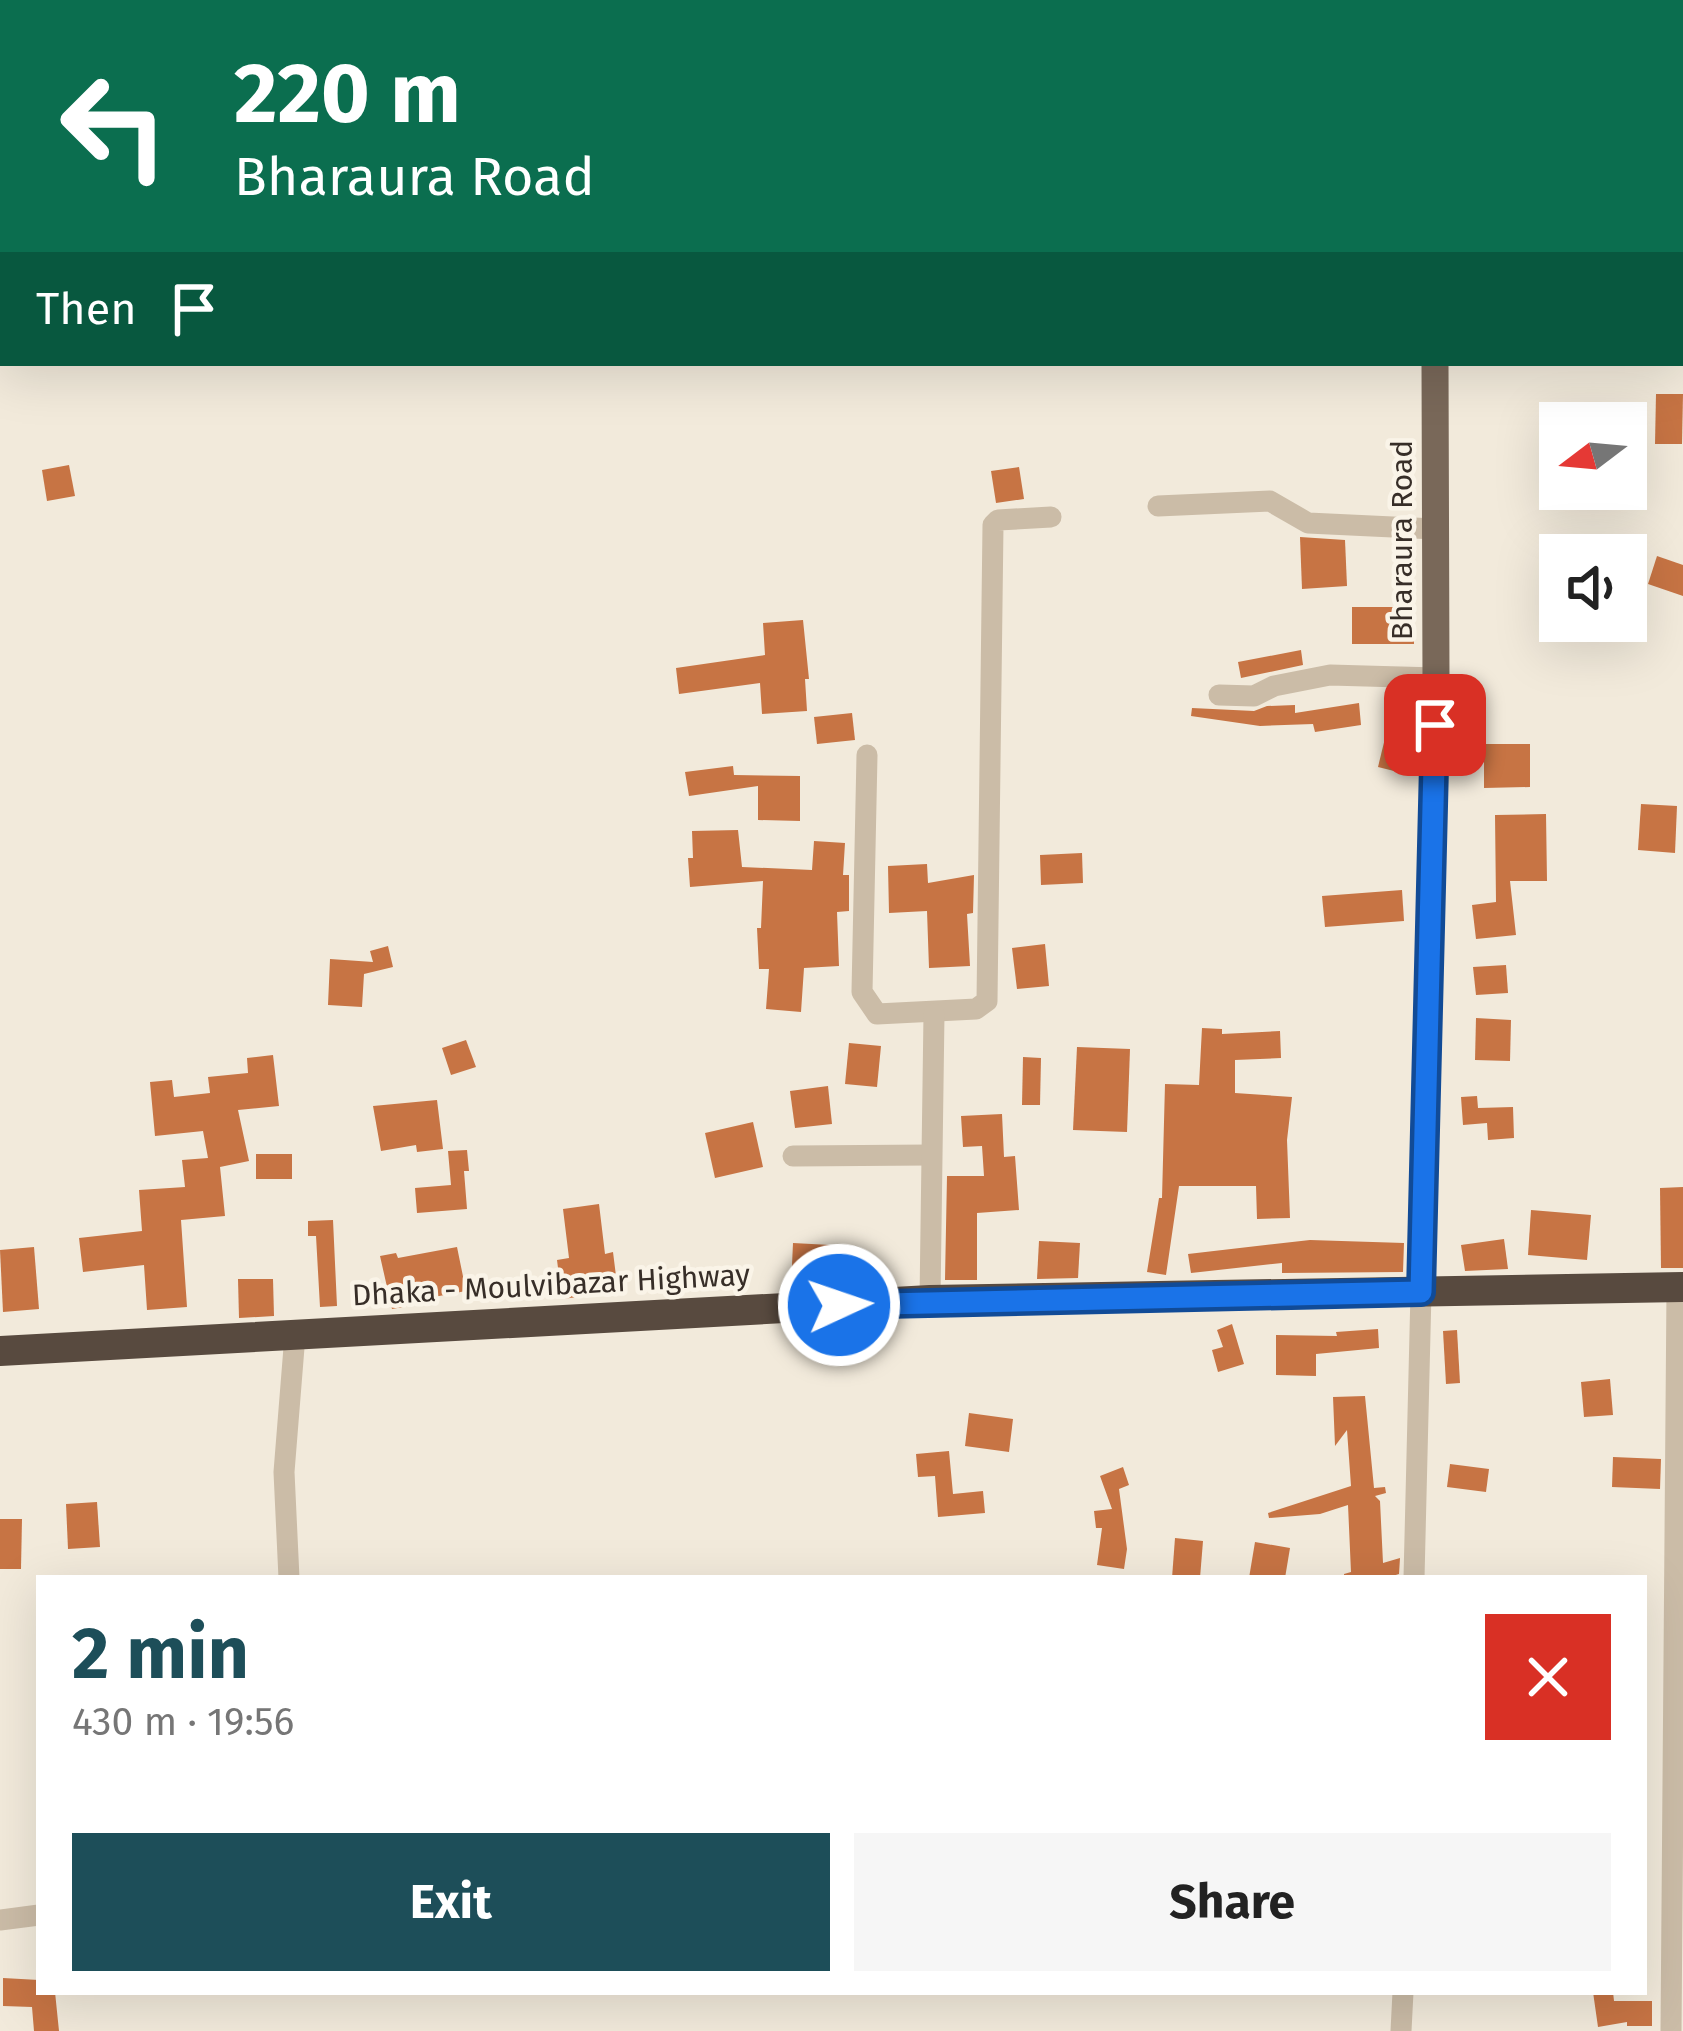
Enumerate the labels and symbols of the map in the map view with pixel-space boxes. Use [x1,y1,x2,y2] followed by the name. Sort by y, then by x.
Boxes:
[1539,402,1647,510] north arrow
[1384,440,1420,640] street label: Bharaura Road
[1384,674,1486,776] pin
[776,1242,902,1368] position arrow
[351,1257,751,1313] street label: Dhaka - Moulvibazar Highway

